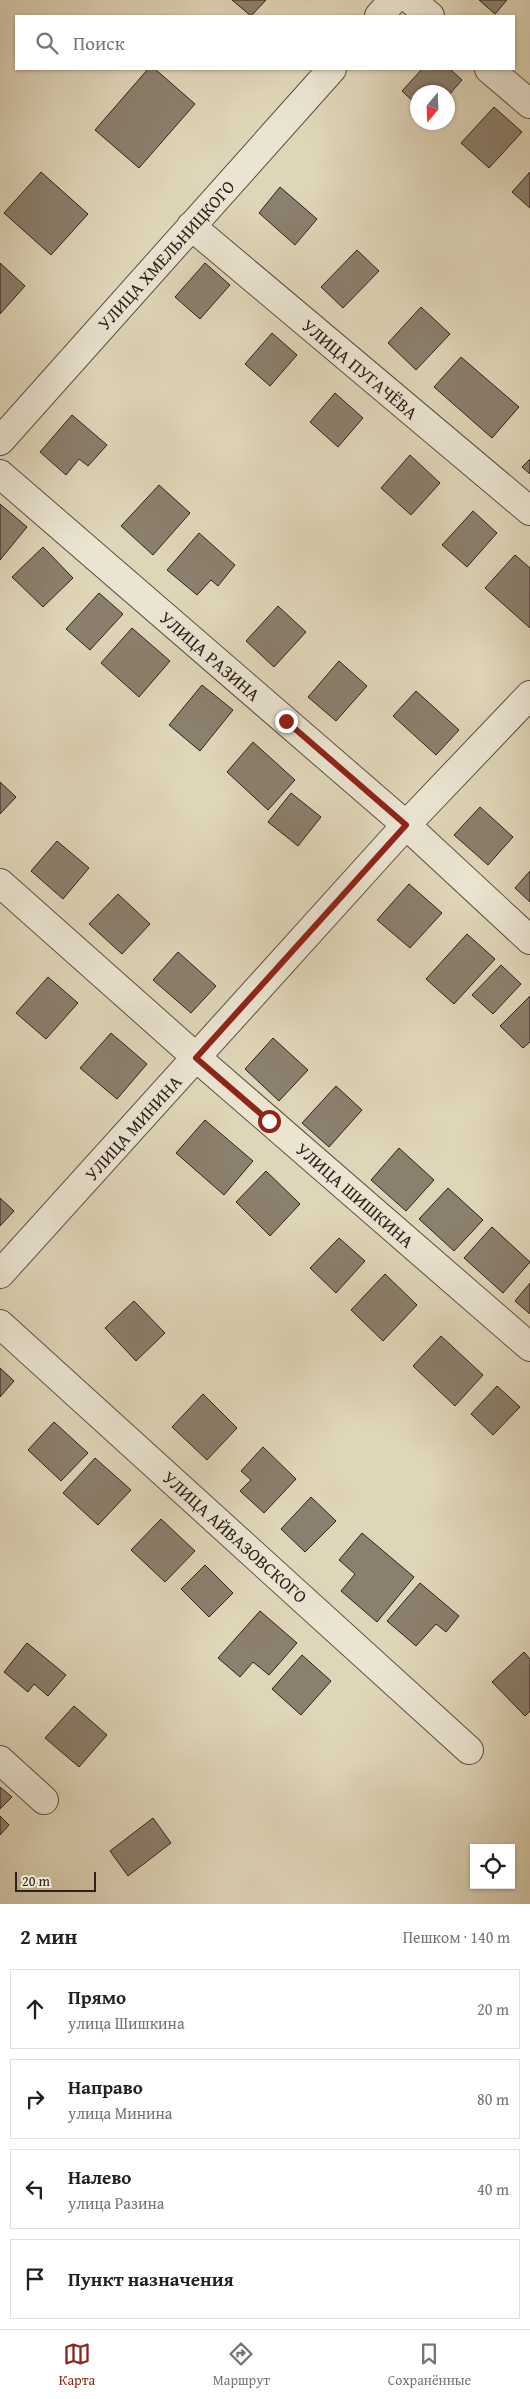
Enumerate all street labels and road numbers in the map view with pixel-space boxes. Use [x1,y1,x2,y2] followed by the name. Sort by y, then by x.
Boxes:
[91,174,241,336] street label: УЛИЦА ХМЕЛЬНИЦКОГО
[296,312,424,426] street label: УЛИЦА ПУГАЧЁВА
[154,605,266,708] street label: УЛИЦА РАЗИНА
[78,1069,188,1187] street label: УЛИЦА МИНИНА
[290,1136,420,1254] street label: УЛИЦА ШИШКИНА
[156,1464,314,1610] street label: УЛИЦА АЙВАЗОВСКОГО

